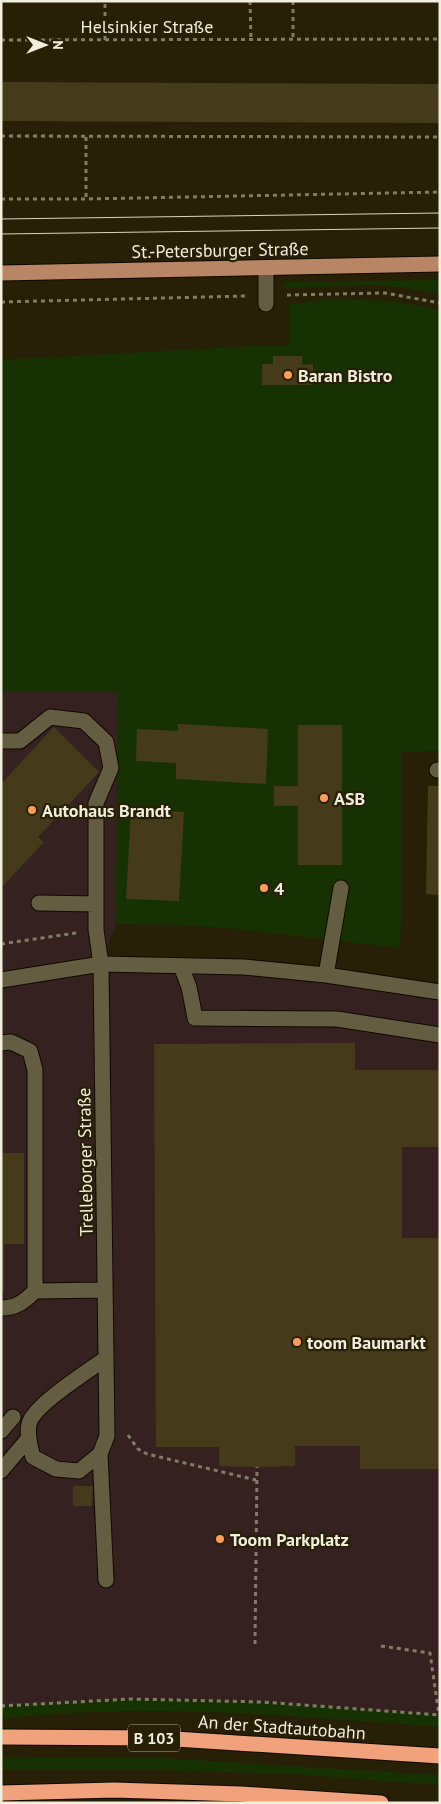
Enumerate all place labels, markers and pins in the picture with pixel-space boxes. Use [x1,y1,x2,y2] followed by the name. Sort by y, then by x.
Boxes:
[298,364,393,387] place label: Baran Bistro
[282,369,294,381] marker: Baran Bistro
[334,787,365,810] place label: ASB
[318,792,330,804] marker: ASB
[42,799,171,822] place label: Autohaus Brandt
[26,804,38,816] marker: Autohaus Brandt
[274,877,284,900] place label: 4
[258,882,270,894] marker: 4
[307,1331,426,1354] place label: toom Baumarkt
[291,1336,303,1348] marker: toom Baumarkt
[230,1528,349,1551] place label: Toom Parkplatz
[214,1533,226,1545] marker: Toom Parkplatz

